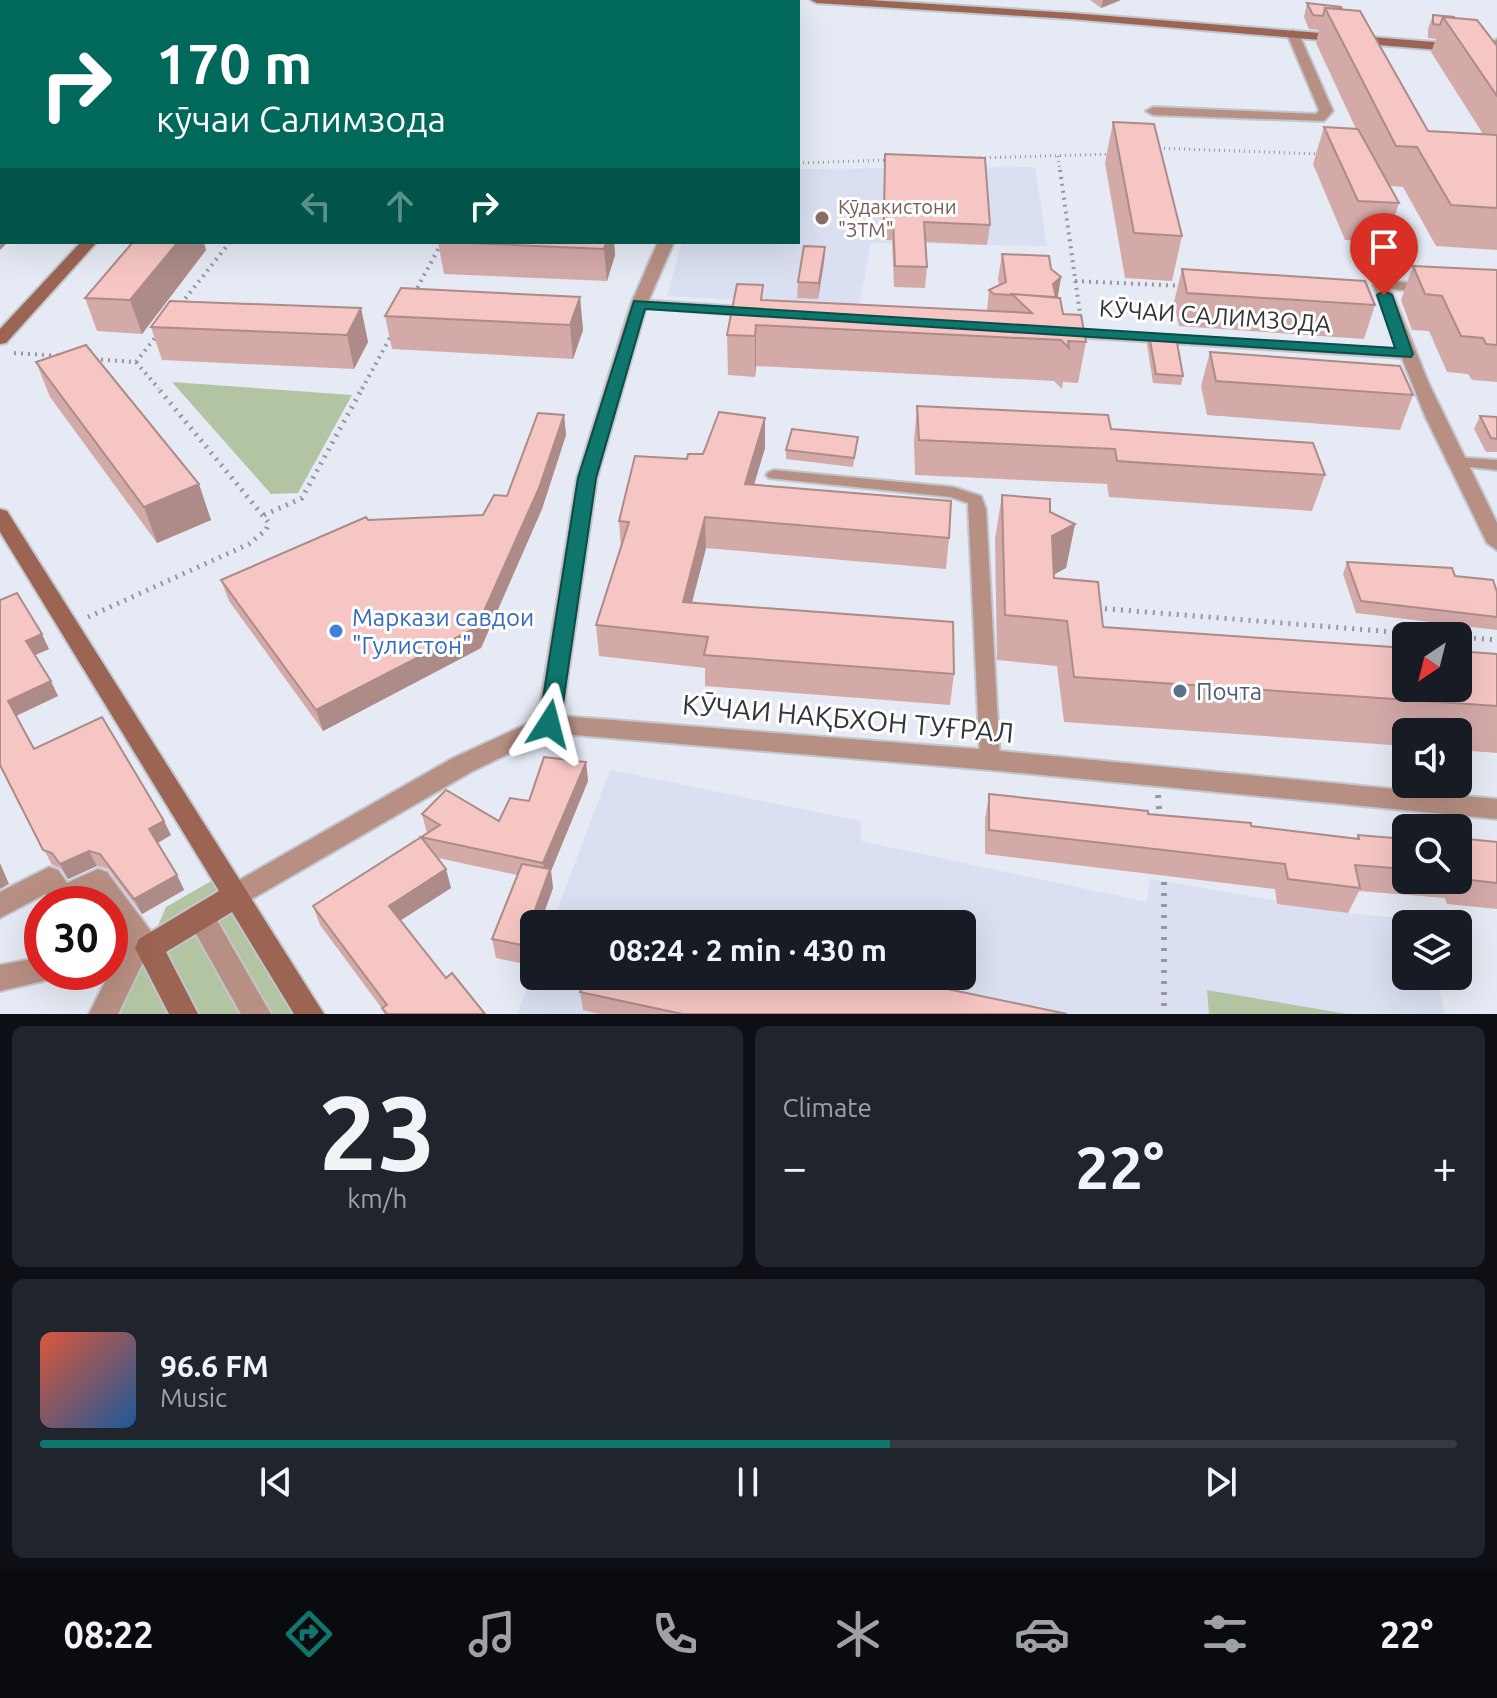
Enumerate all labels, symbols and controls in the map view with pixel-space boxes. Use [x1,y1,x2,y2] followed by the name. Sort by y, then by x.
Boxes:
[24,32,128,136] icon: right
[156,32,312,95] text: 170 m
[156,98,446,139] text: кӯчаи Салимзода
[294,184,338,228] icon: left
[378,184,422,228] icon: ahead
[462,184,506,228] icon: right
[838,195,957,241] place label: Кӯдакистони "ЗТМ"
[813,209,831,227] marker: Кӯдакистони "ЗТМ"
[1350,213,1418,295] pin
[1362,225,1406,269] icon: arrive
[1098,294,1332,338] street label: КӮЧАИ САЛИМЗОДА
[352,604,534,659] place label: Маркази савдои "Гулистон"
[327,622,345,640] marker: Маркази савдои "Гулистон"
[1392,622,1472,702] north arrow
[1392,622,1472,990] map controls
[1196,678,1262,705] place label: Почта
[507,682,591,766] position arrow
[1171,682,1189,700] marker: Почта
[681,688,1015,748] street label: КӮЧАИ НАҚБХОН ТУҒРАЛ
[1392,718,1472,798] button: sound
[1392,814,1472,894] button: search
[24,886,128,990] speed limit sign: 30
[1392,910,1472,990] button: layers
[609,933,887,967] text: 08:24 · 2 min · 430 m
[319,1073,436,1190] text: 23
[783,1093,872,1122] text: Climate
[1075,1133,1164,1200] text: 22°
[783,1142,807,1191] text: −
[1432,1142,1457,1191] text: +
[347,1184,407,1213] text: km/h
[160,1349,269,1383] text: 96.6 FM
[160,1383,227,1412] text: Music
[254,1460,298,1504] icon: previous
[726,1460,770,1504] icon: pause
[1199,1460,1243,1504] icon: next
[281,1606,337,1662] icon: directions
[464,1606,520,1662] icon: music
[647,1606,703,1662] icon: phone
[830,1606,886,1662] icon: climate
[1014,1606,1070,1662] icon: car
[1197,1606,1253,1662] icon: filters
[64,1614,154,1655] text: 08:22
[1380,1614,1433,1655] text: 22°

